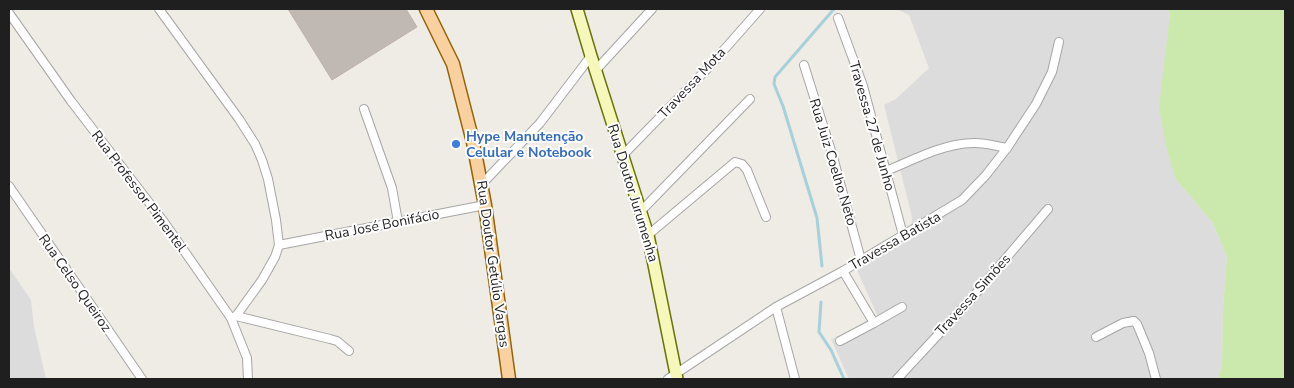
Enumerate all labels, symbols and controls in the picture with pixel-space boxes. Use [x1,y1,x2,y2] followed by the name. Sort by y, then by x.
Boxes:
[654,43,730,123] street label: Travessa Mota
[844,59,900,193] street label: Travessa 27 de Junho
[805,96,861,228] street label: Rua Juiz Coelho Neto
[603,122,663,264] street label: Rua Doutor Jurumenha
[87,126,191,256] street label: Rua Professor Pimentel
[466,127,592,162] place label: Hype Manutenção Celular e Notebook
[450,138,462,150] marker: Hype Manutenção Celular e Notebook
[472,179,514,349] street label: Rua Doutor Getúlio Vargas
[323,205,441,245] street label: Rua José Bonifácio
[846,207,944,275] street label: Travessa Batista
[34,230,116,336] street label: Rua Celso Queiroz
[931,250,1015,340] street label: Travessa Simões

